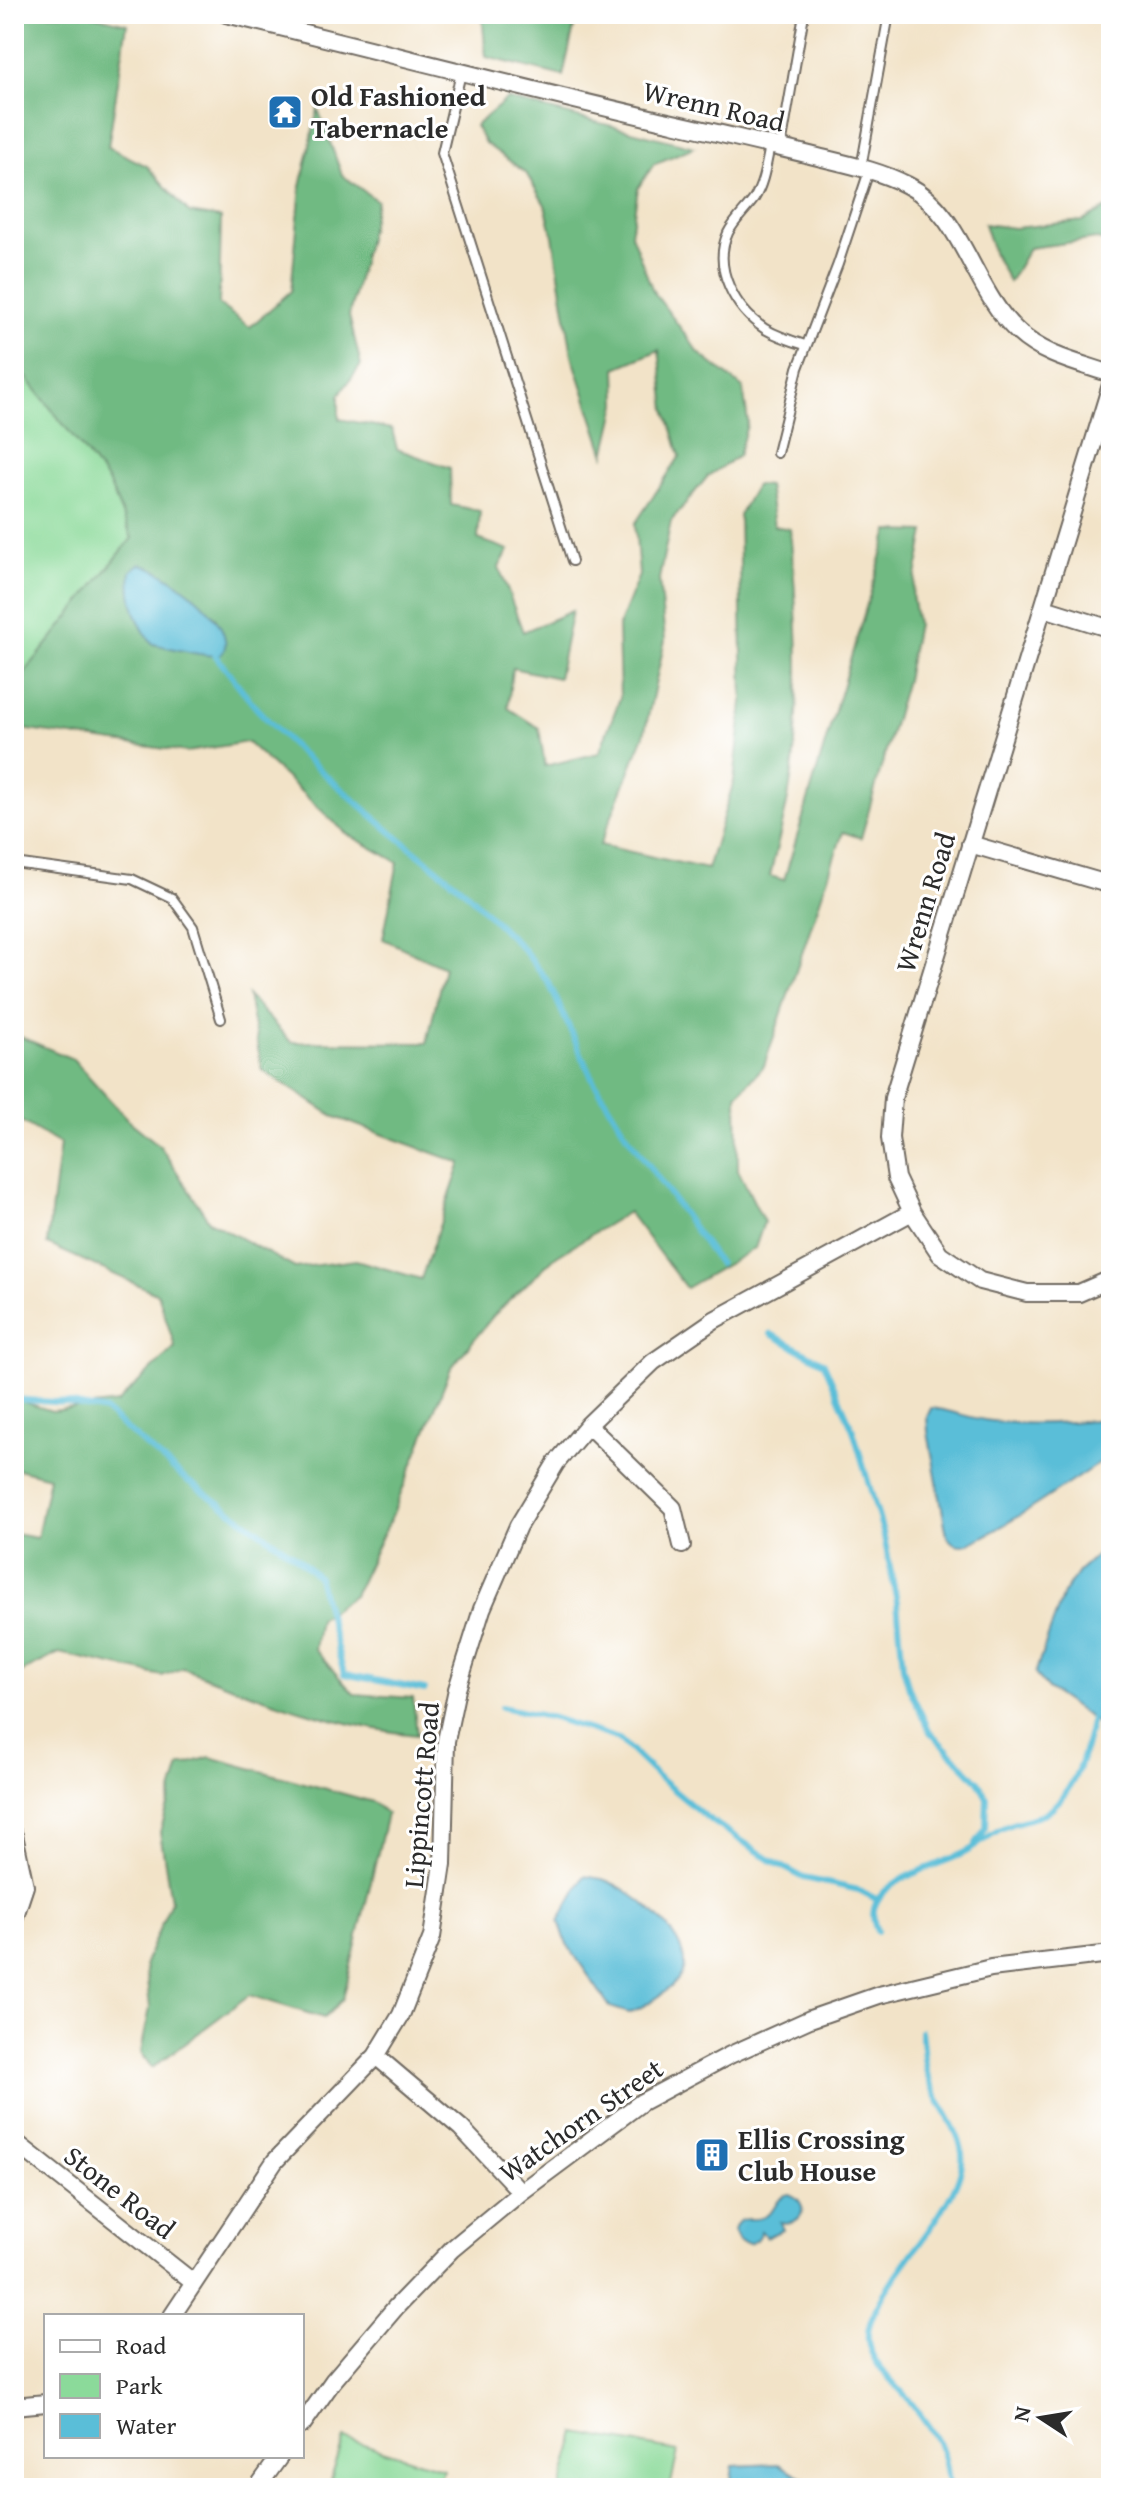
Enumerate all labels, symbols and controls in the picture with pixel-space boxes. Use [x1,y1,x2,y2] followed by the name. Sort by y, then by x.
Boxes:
[639,69,789,142] street label: Wrenn Road
[311,75,487,148] place label: Old Fashioned Tabernacle
[266,93,304,131] temple icon: Old Fashioned Tabernacle
[884,827,965,977] street label: Wrenn Road
[392,1700,449,1890] street label: Lippincott Road
[490,2048,671,2191] street label: Watchorn Street
[738,2118,905,2191] place label: Ellis Crossing Club House
[56,2135,185,2248] street label: Stone Road
[693,2136,731,2174] building icon: Ellis Crossing Club House
[44,2314,304,2458] legend
[116,2328,166,2363] text: Road
[116,2368,163,2403] text: Park
[1001,2378,1081,2458] north arrow
[1004,2403,1039,2424] text: N
[116,2408,177,2443] text: Water

